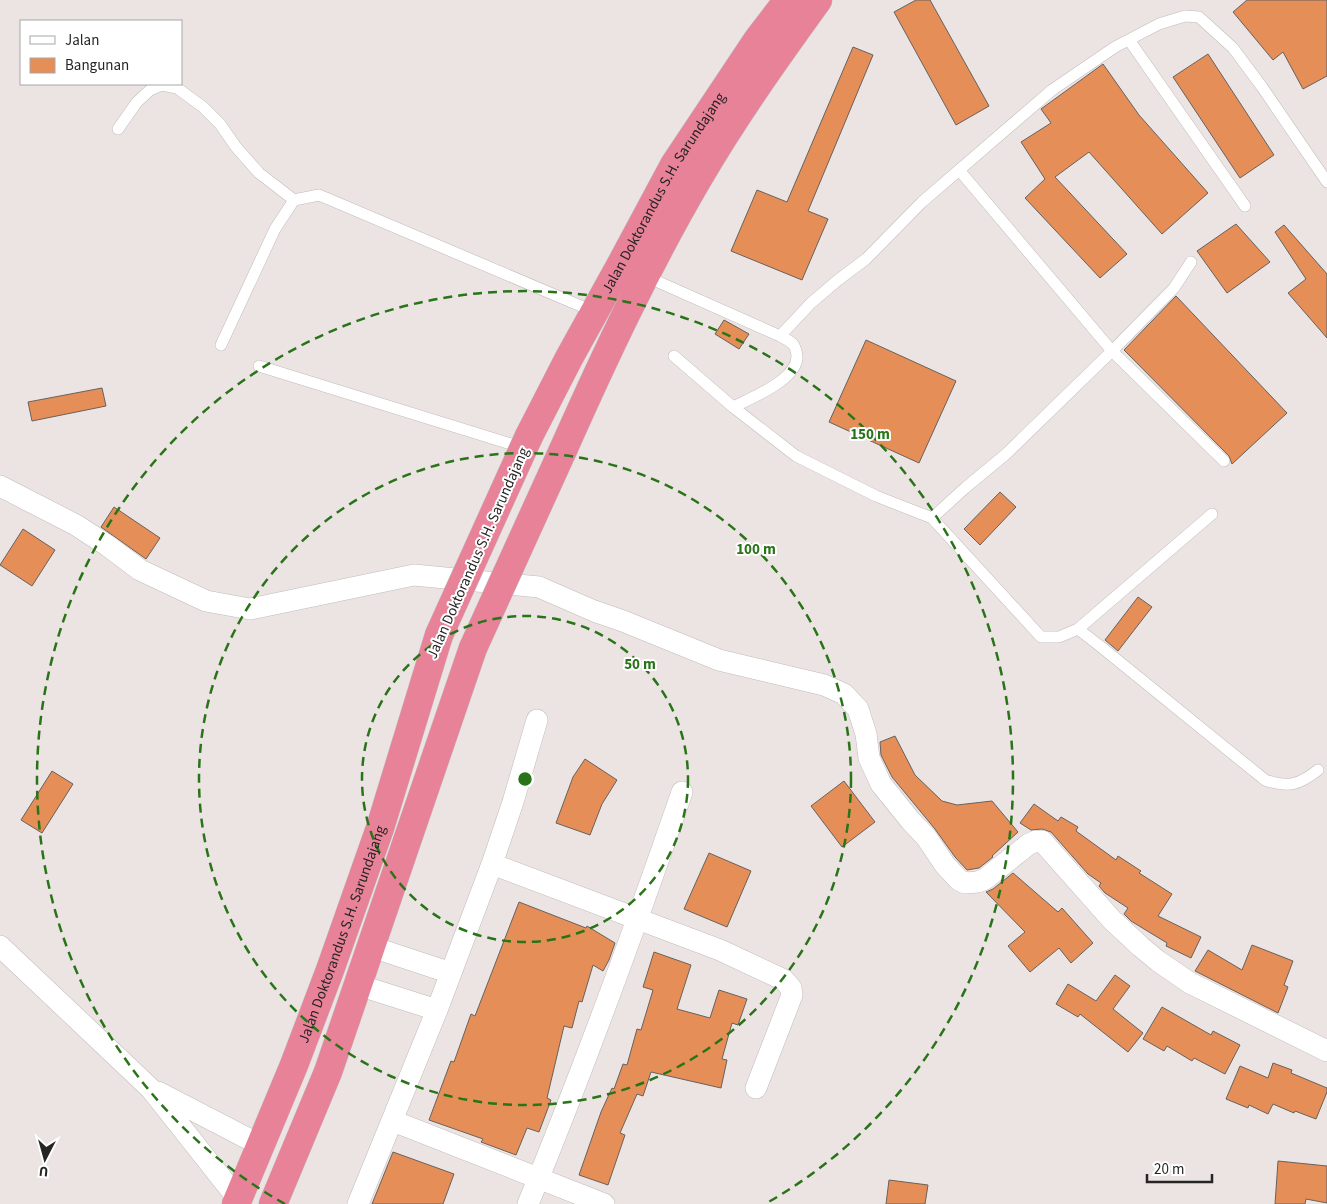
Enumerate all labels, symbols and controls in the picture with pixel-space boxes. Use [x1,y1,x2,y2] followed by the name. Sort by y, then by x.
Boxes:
[20,20,182,85] legend
[65,30,99,51] text: Jalan
[65,55,129,76] text: Bangunan
[596,88,730,297] street label: Jalan Doktorandus S.H. Sarundajang
[850,424,890,445] text: 150 m
[422,444,534,662] street label: Jalan Doktorandus S.H. Sarundajang
[736,539,776,560] text: 100 m
[624,654,656,675] text: 50 m
[516,770,534,788] centre of rings
[293,822,391,1046] street label: Jalan Doktorandus S.H. Sarundajang
[20,1134,70,1184] north arrow
[1147,1152,1212,1184] scale bar
[1154,1159,1184,1180] text: 20 m
[38,1161,49,1181] text: U

